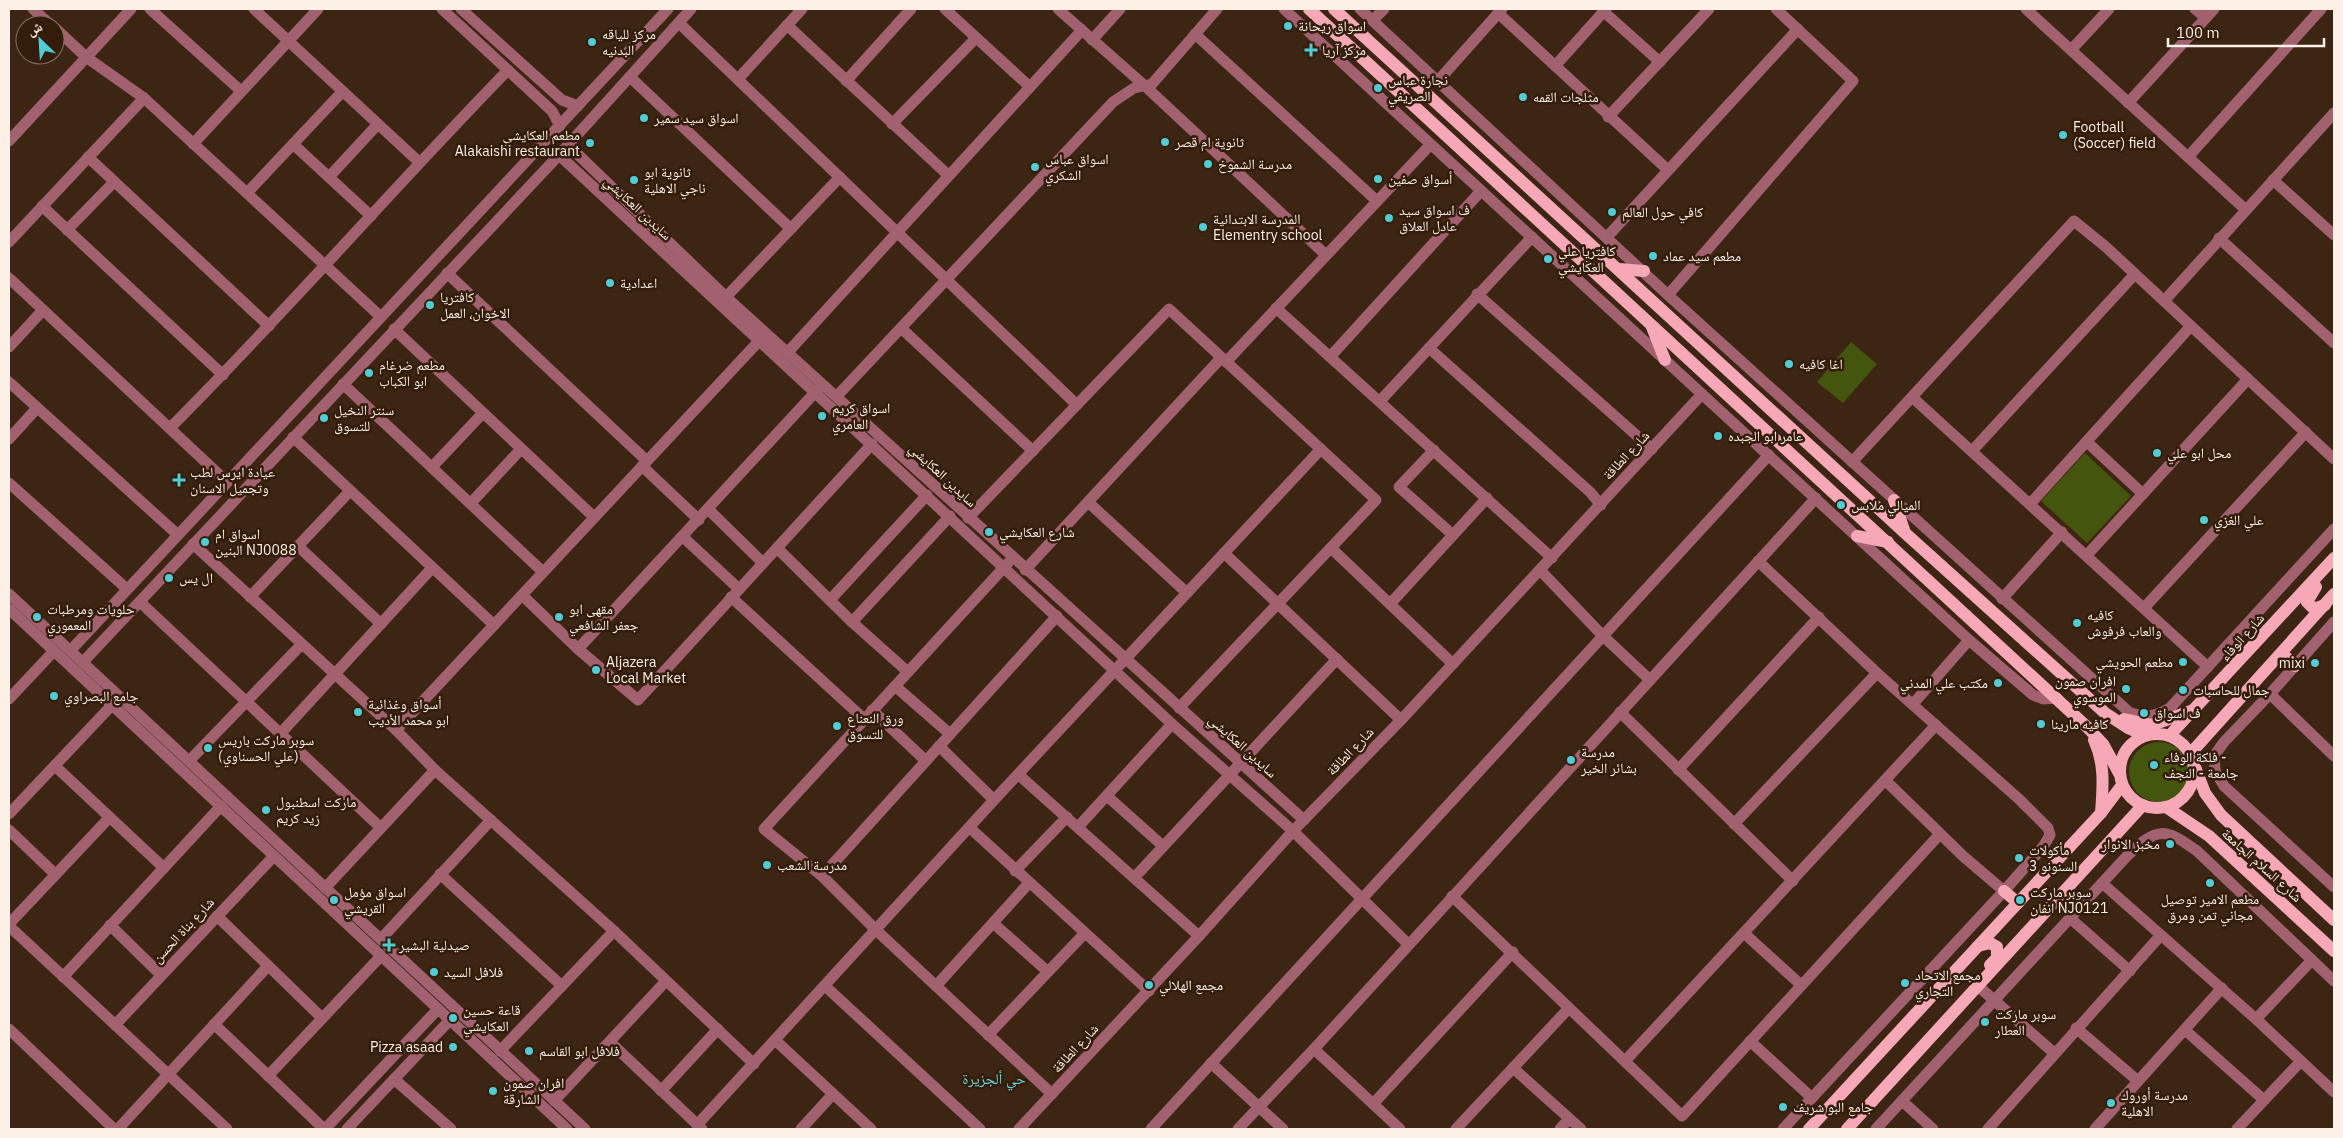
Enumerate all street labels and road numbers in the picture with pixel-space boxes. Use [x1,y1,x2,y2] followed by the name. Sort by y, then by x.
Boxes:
[599,172,676,246] street label: سايدين العكايشي
[1599,427,1654,484] street label: شارع الطاقة
[904,439,981,513] street label: سايدين العكايشي
[2216,609,2269,665] street label: شارع الوفاء
[1203,710,1281,783] street label: سايدين العكايشي
[1322,723,1378,780] street label: شارع الطاقة
[2217,824,2306,907] street label: شارع السلام الجامعة
[148,893,219,967] street label: شارع بناة الحسن
[1048,1020,1103,1077] street label: شارع الطاقة

